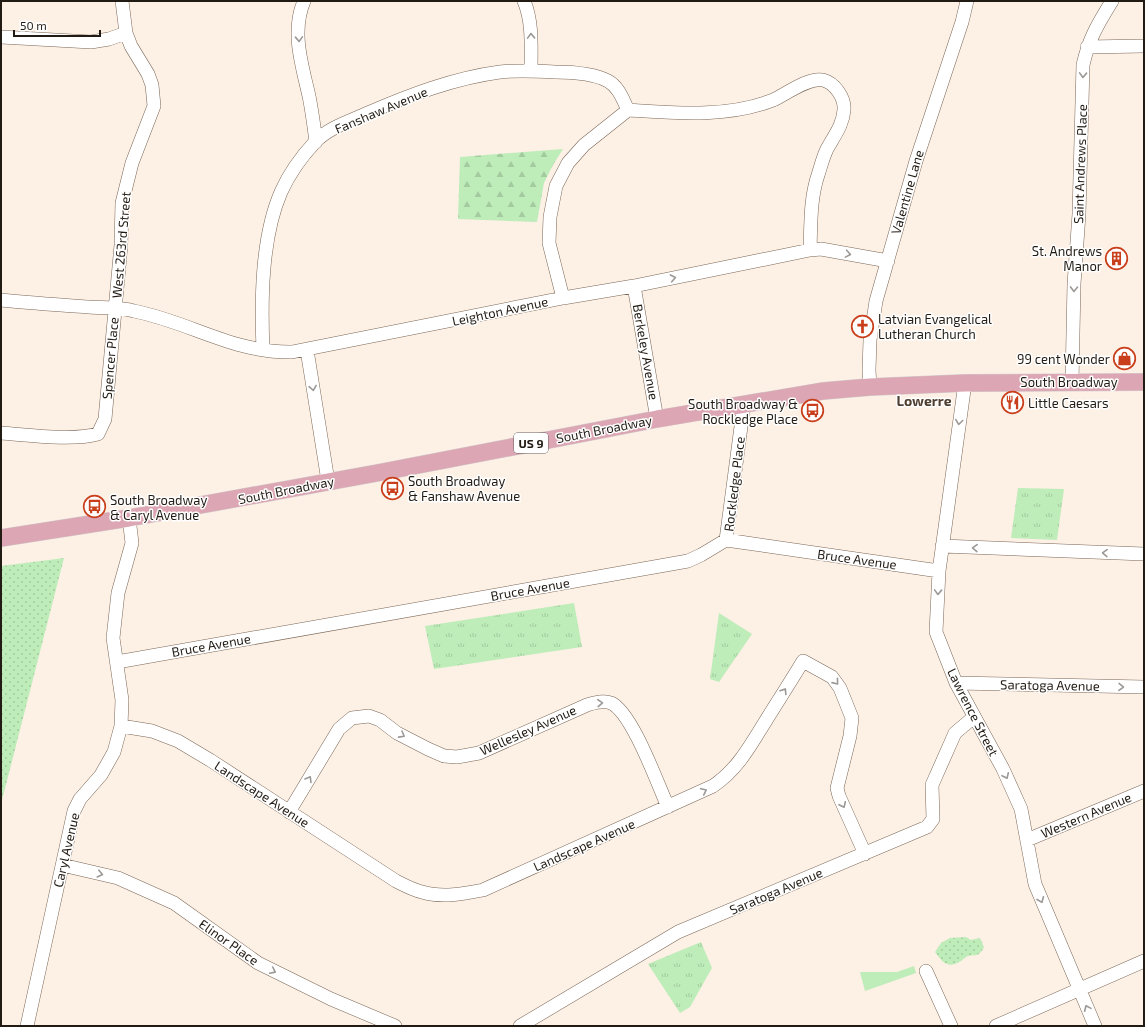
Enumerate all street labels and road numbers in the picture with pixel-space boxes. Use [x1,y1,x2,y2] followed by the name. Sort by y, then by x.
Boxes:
[332,83,430,137] street label: Fanshaw Avenue
[1070,104,1090,224] street label: Saint Andrews Place
[887,148,927,236] street label: Valentine Lane
[108,191,134,299] street label: West 263rd Street
[451,293,549,329] street label: Leighton Avenue
[630,303,662,401] street label: Berkeley Avenue
[98,316,122,400] street label: Spencer Place
[1020,374,1118,390] street label: South Broadway
[555,412,653,446] street label: South Broadway
[514,433,548,453] road number: US 9
[720,436,748,532] street label: Rockledge Place
[237,473,335,507] street label: South Broadway
[816,546,898,572] street label: Bruce Avenue
[489,574,571,604] street label: Bruce Avenue
[170,630,252,660] street label: Bruce Avenue
[944,665,1002,759] street label: Lawrence Street
[1000,676,1100,694] street label: Saratoga Avenue
[477,702,579,758] street label: Wellesley Avenue
[212,757,312,831] street label: Landscape Avenue
[1038,789,1134,841] street label: Western Avenue
[50,811,82,889] street label: Caryl Avenue
[531,815,637,875] street label: Landscape Avenue
[727,864,825,918] street label: Saratoga Avenue
[196,916,262,968] street label: Elinor Place

